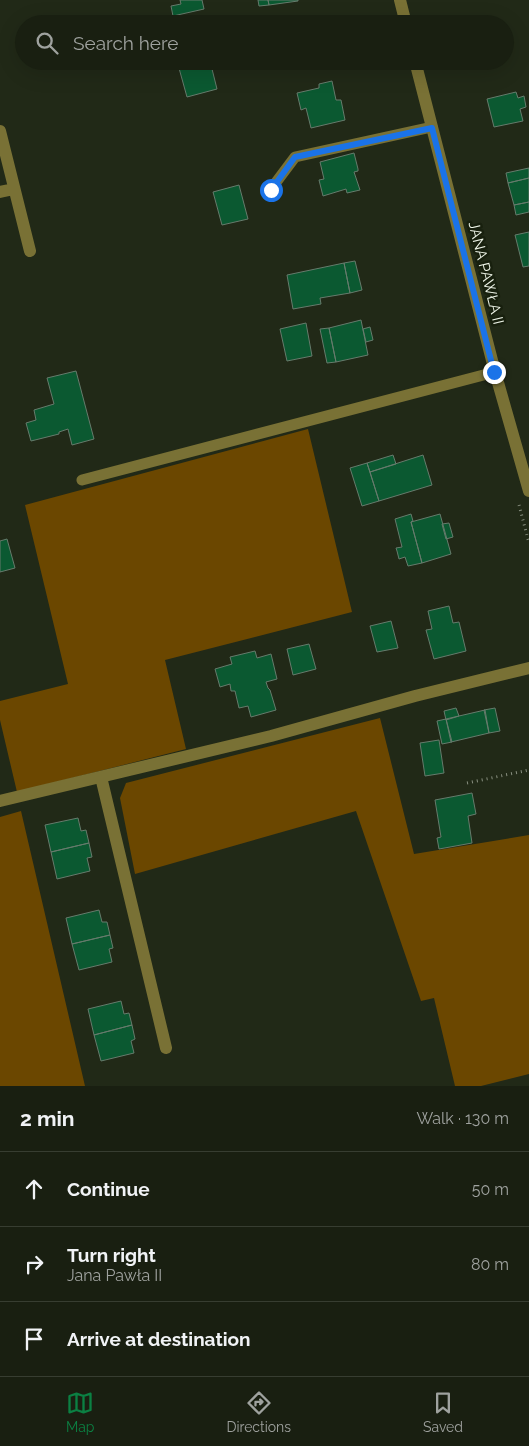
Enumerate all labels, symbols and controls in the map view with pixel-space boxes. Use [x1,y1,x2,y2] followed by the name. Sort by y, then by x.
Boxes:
[15,15,514,70] search box
[33,29,61,57] icon: search
[73,32,179,54] text: Search here
[260,179,283,202] route start
[465,220,507,326] street label: JANA PAWŁA II
[483,361,506,384] route end
[20,1106,74,1131] text: 2 min
[416,1109,509,1128] text: Walk · 130 m
[20,1175,48,1203] icon: ahead
[67,1178,150,1200] text: Continue
[472,1180,509,1199] text: 50 m
[67,1244,156,1266] text: Turn right
[20,1250,48,1278] icon: right
[471,1255,509,1274] text: 80 m
[67,1266,162,1285] text: Jana Pawła II
[20,1325,48,1353] icon: arrive
[67,1328,251,1350] text: Arrive at destination
[66,1389,94,1435] tab: Map
[226,1389,291,1435] tab: Directions
[423,1389,463,1435] tab: Saved

